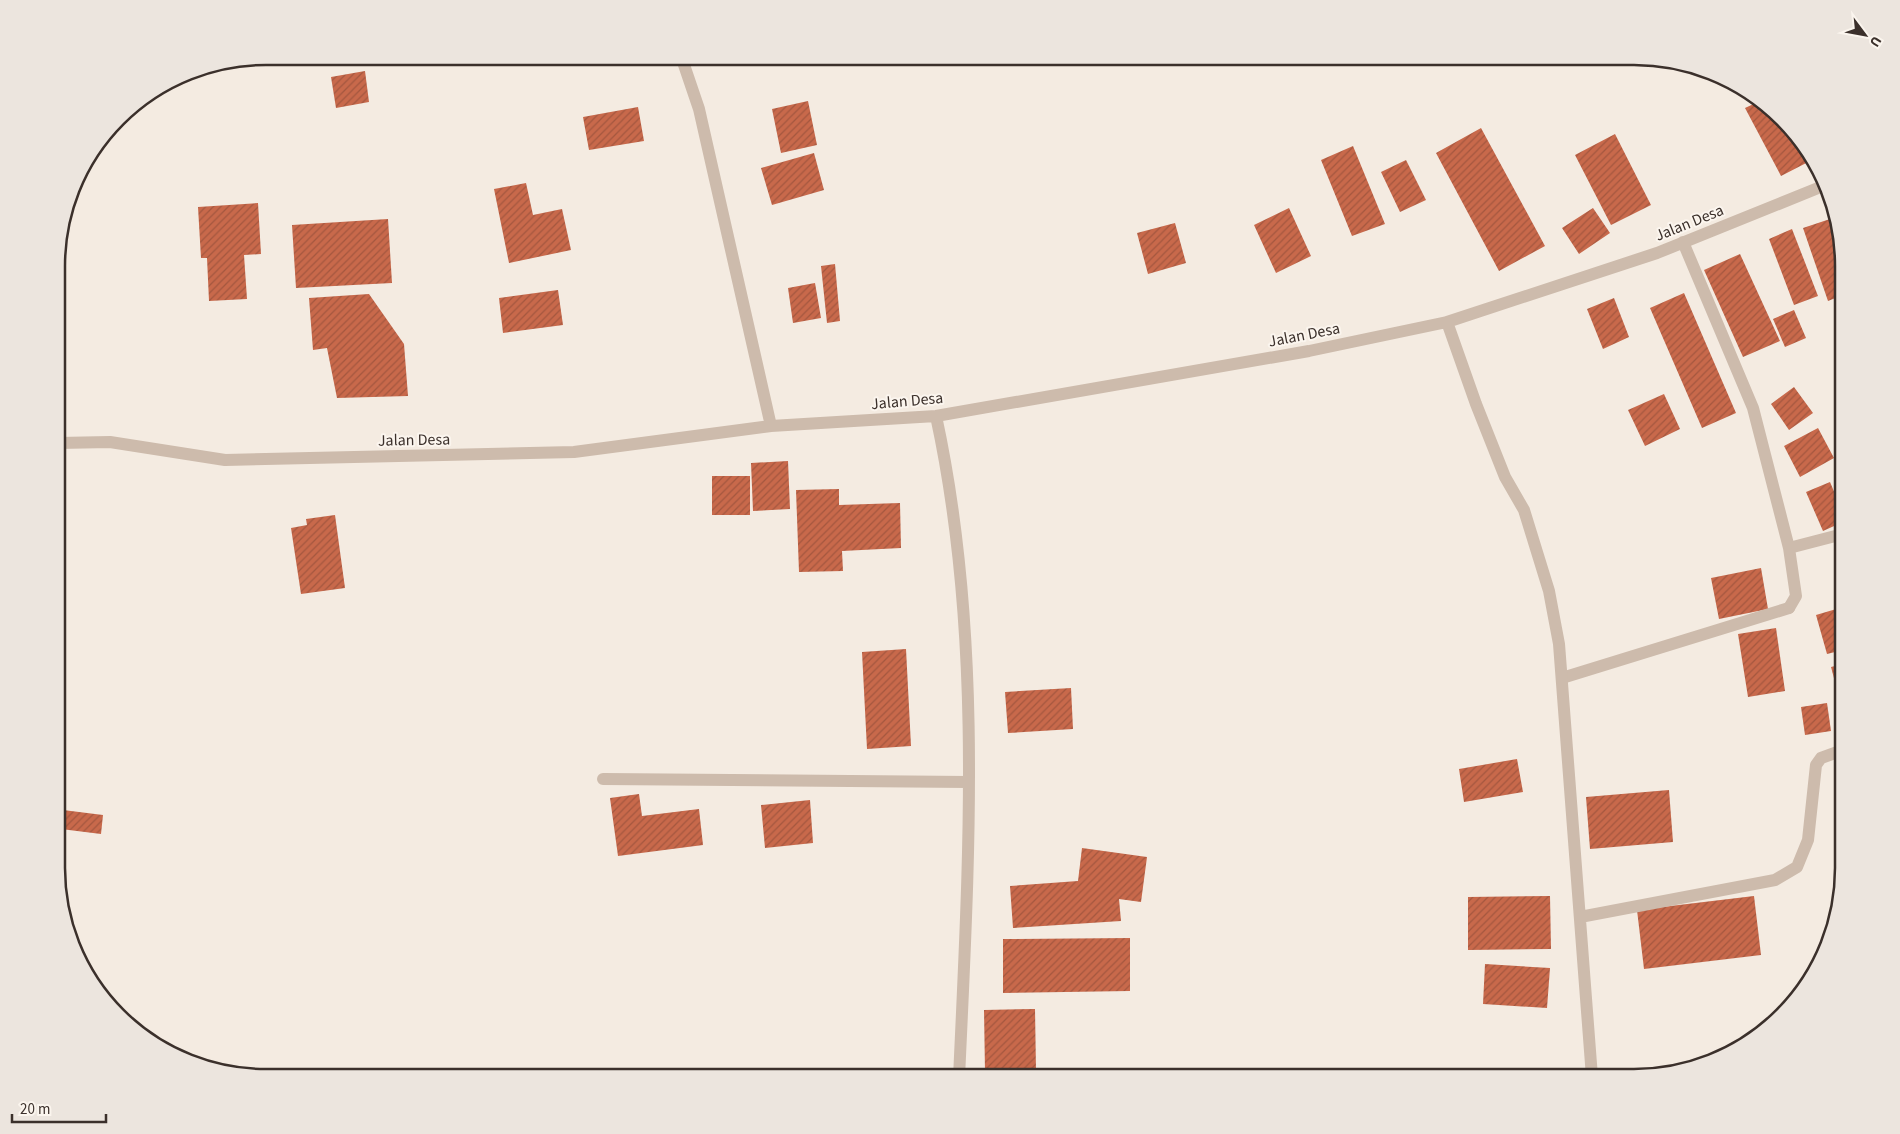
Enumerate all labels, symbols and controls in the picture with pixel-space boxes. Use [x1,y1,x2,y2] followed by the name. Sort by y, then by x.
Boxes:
[1840,10,1890,60] north arrow
[1864,32,1886,51] text: U
[1652,199,1727,247] street label: Jalan Desa
[1267,317,1342,353] street label: Jalan Desa
[870,387,944,415] street label: Jalan Desa
[378,428,450,452] street label: Jalan Desa
[12,1092,106,1124] scale bar
[20,1099,50,1120] text: 20 m

